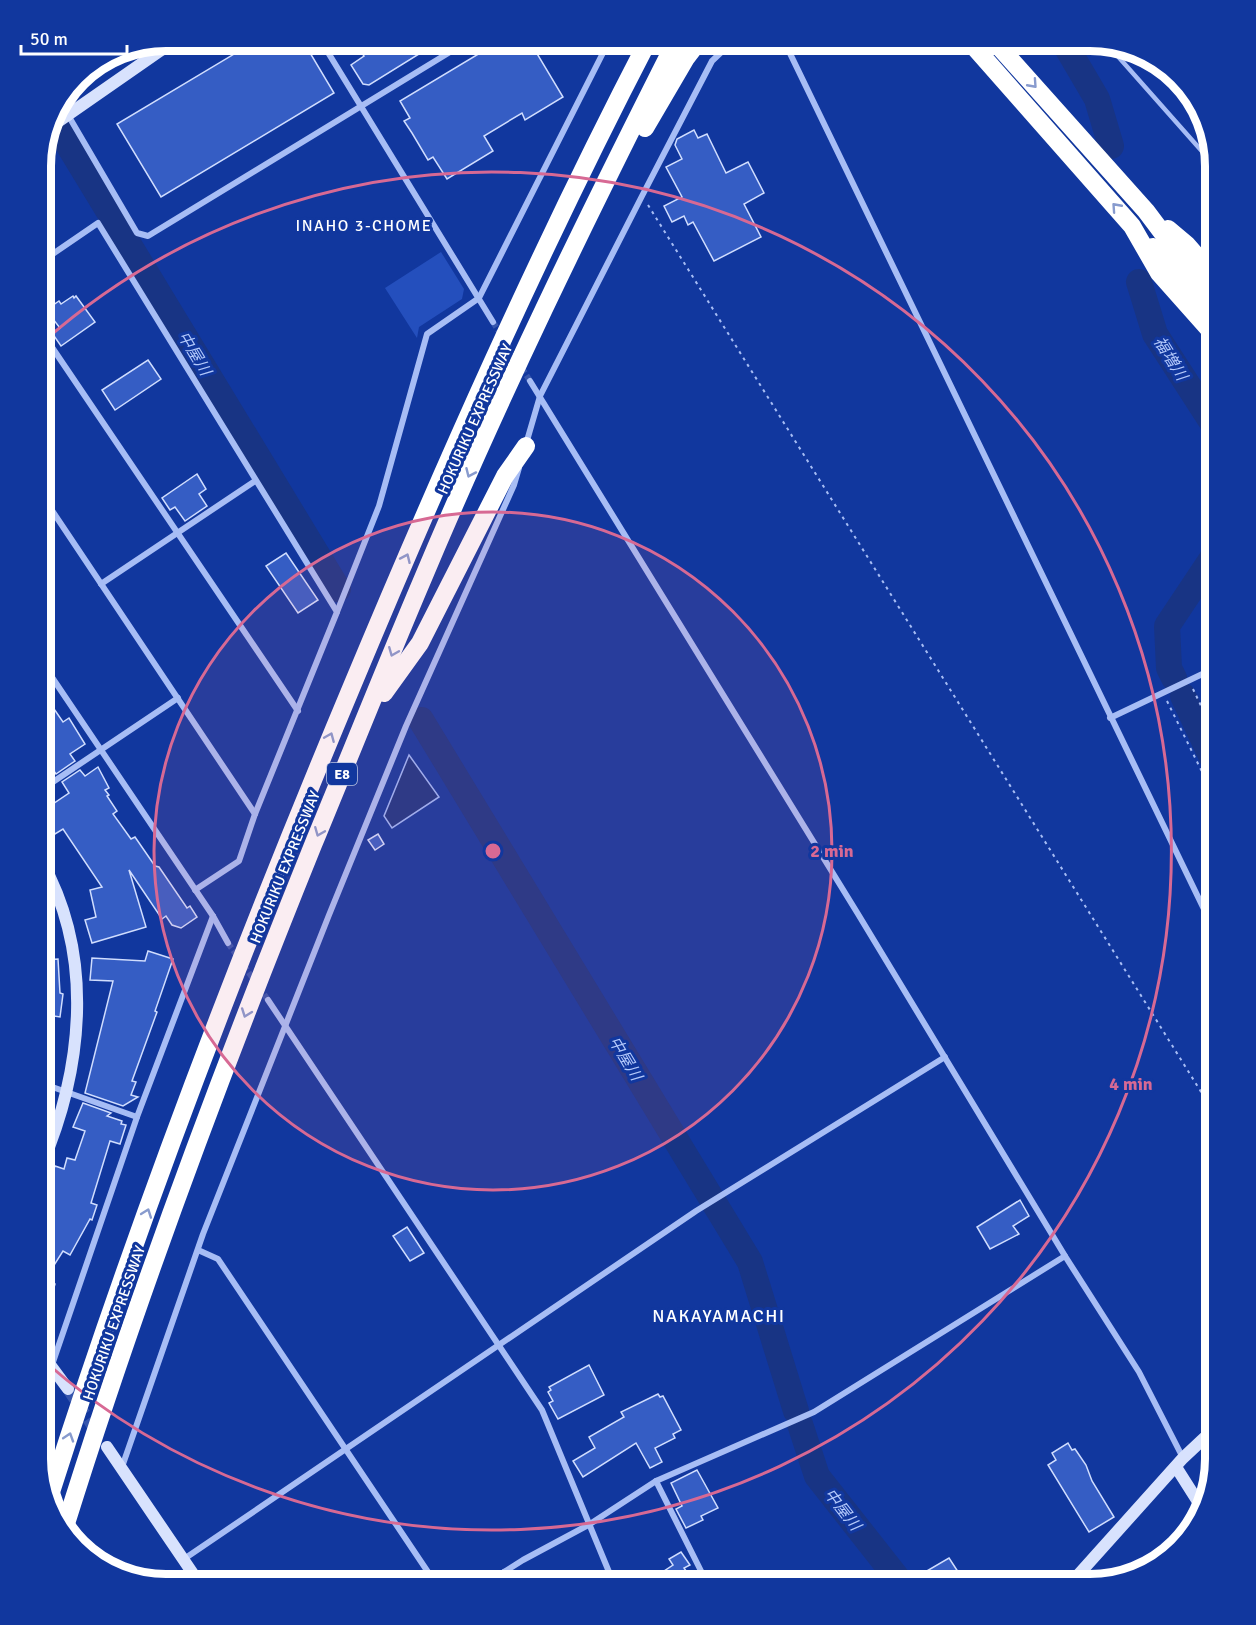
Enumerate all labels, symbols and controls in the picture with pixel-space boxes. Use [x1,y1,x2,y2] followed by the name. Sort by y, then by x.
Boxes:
[21,18,128,56] scale bar
[30,28,68,50] text: 50 m
[1026,78,1037,88] one-way arrow
[1112,203,1123,214] one-way arrow
[296,216,432,236] district label: INAHO 3-CHOME
[173,328,216,381] water label: 中屋川
[1149,333,1192,386] water label: 福増川
[434,341,516,497] street label: HOKURIKU EXPRESSWAY
[465,466,477,477] one-way arrow
[399,553,411,564] one-way arrow
[388,646,400,657] one-way arrow
[323,733,335,744] one-way arrow
[327,763,357,785] road number: E8
[246,788,324,946] street label: HOKURIKU EXPRESSWAY
[314,826,326,837] one-way arrow
[810,840,854,862] text: 2 min
[483,841,503,861] centre of rings
[241,1007,254,1018] one-way arrow
[604,1033,647,1086] water label: 中屋川
[1109,1073,1153,1095] text: 4 min
[139,1208,152,1219] one-way arrow
[79,1243,149,1403] street label: HOKURIKU EXPRESSWAY
[652,1305,786,1327] district label: NAKAYAMACHI
[62,1432,74,1443] one-way arrow
[820,1485,866,1536] water label: 中屋川

